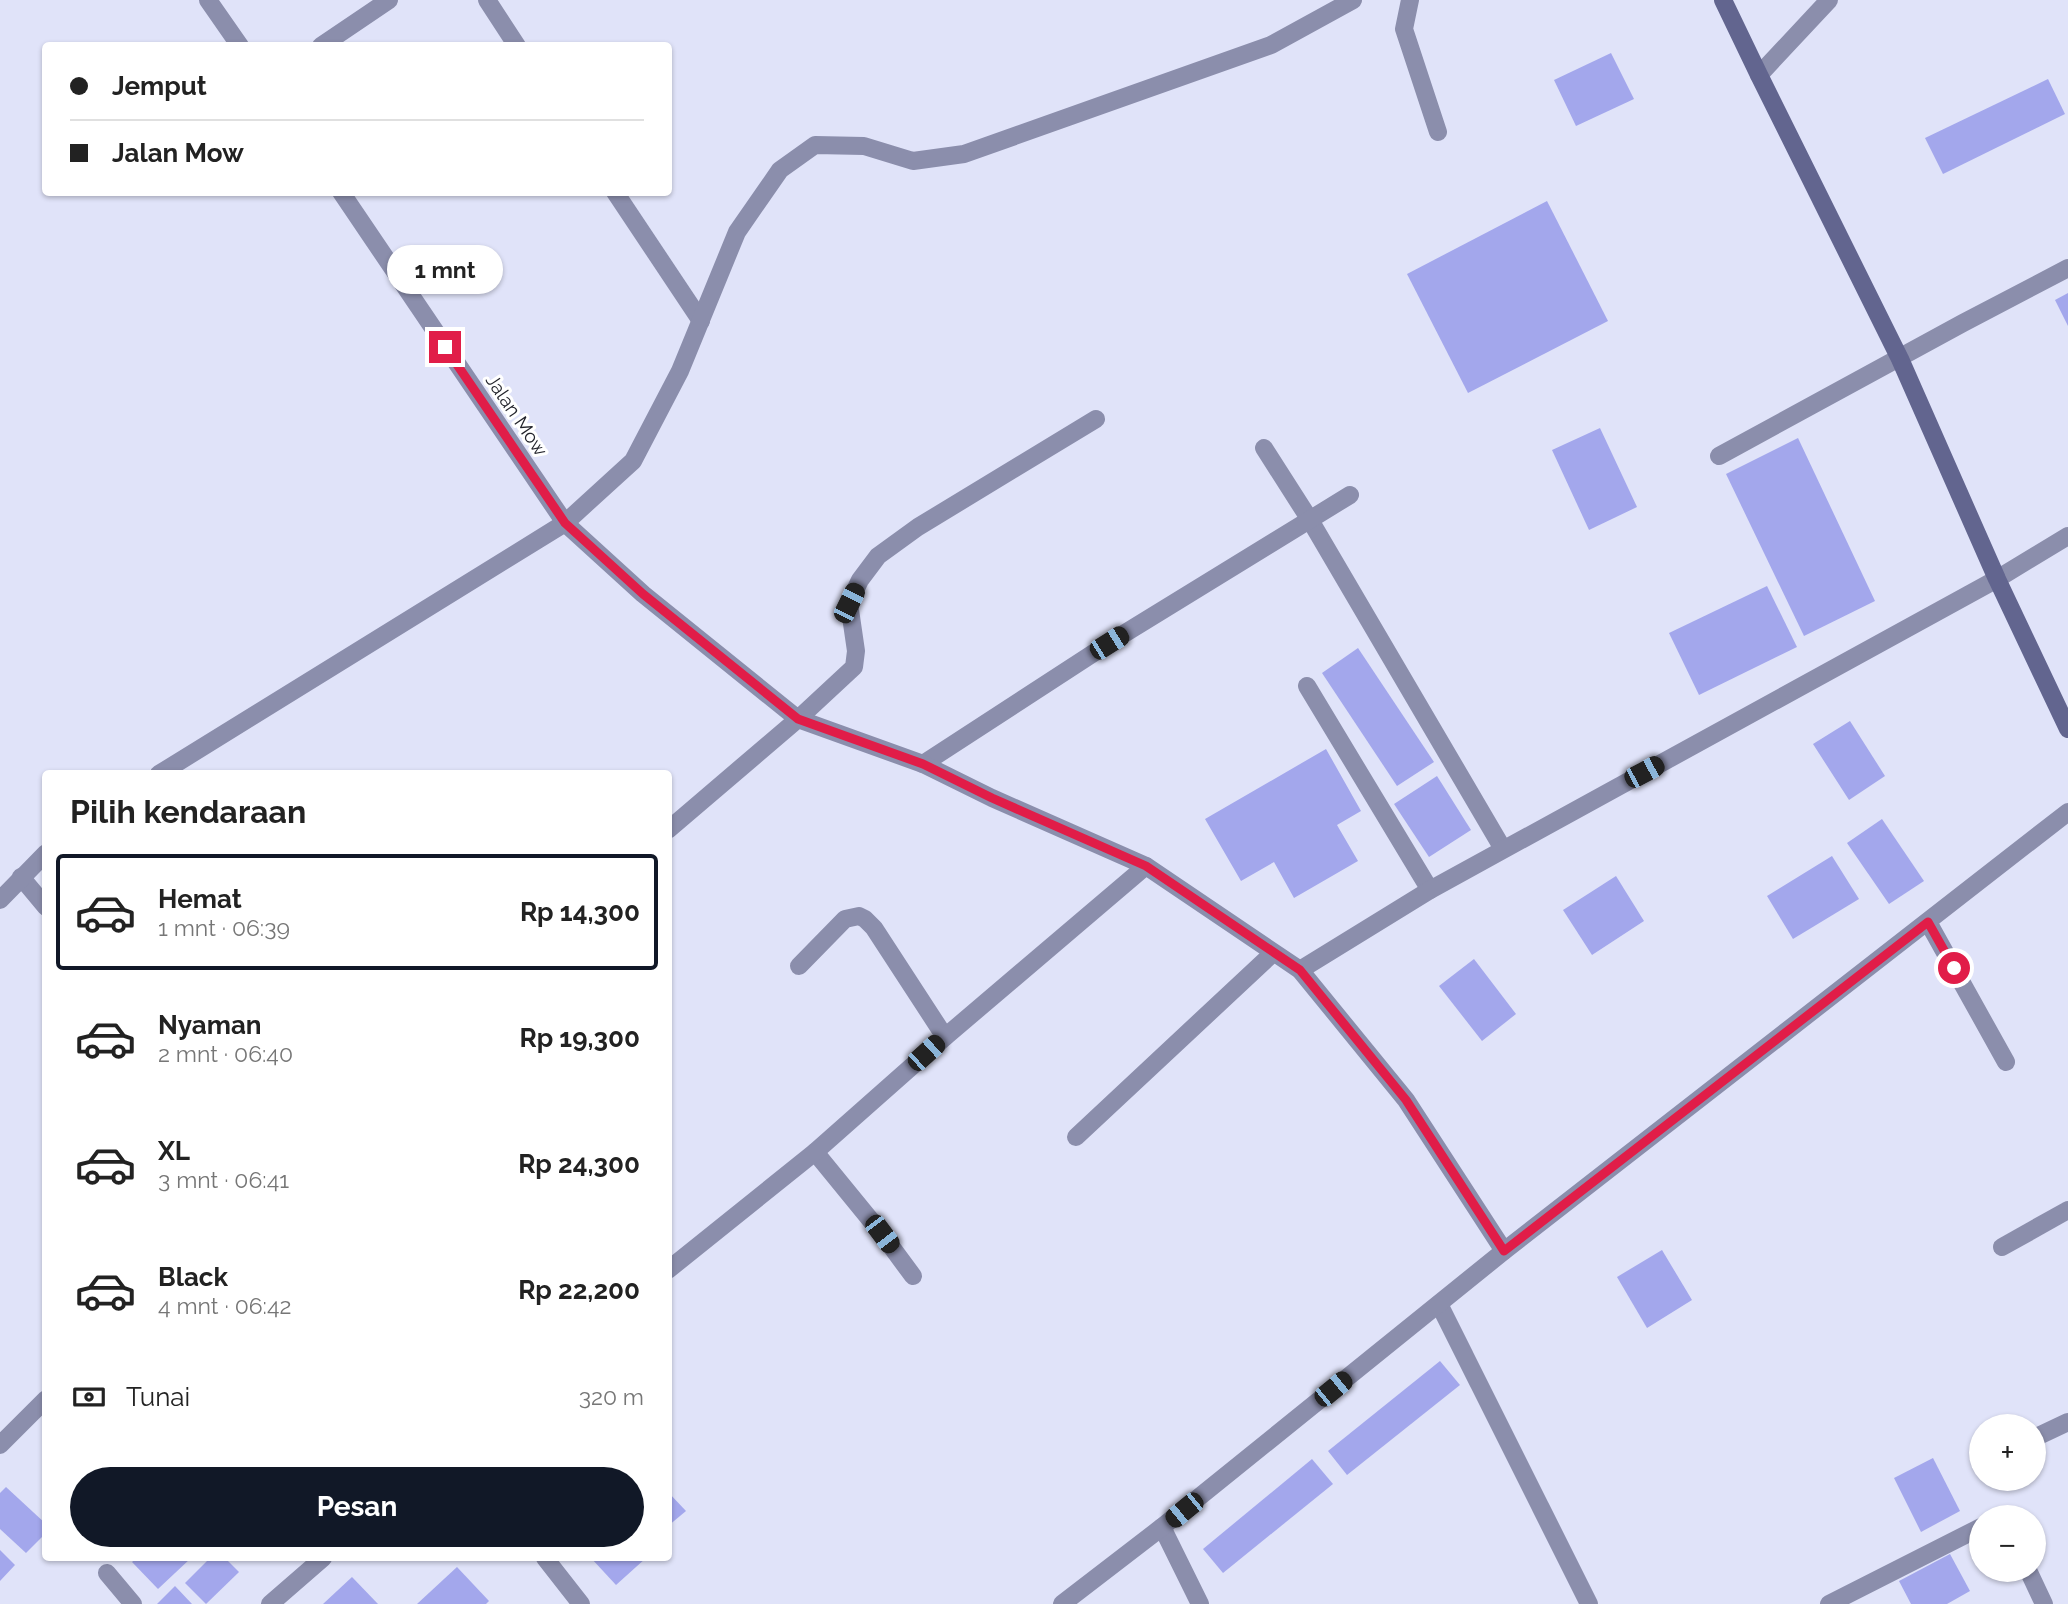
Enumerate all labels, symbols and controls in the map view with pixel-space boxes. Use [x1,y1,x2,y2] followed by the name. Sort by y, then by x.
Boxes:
[112,71,207,101] text: Jemput
[112,138,244,168] text: Jalan Mow
[387,246,503,294] callout: 1 mnt
[415,256,475,283] text: 1 mnt
[429,331,461,363] route end
[482,370,553,460] street label: Jalan Mow
[831,580,868,626] car
[1086,623,1133,663] car
[1621,753,1668,791] car
[70,793,306,830] text: Pilih kendaraan
[74,881,137,944] icon: car
[158,884,242,914] text: Hemat
[520,897,640,927] text: Rp 14,300
[158,914,290,941] text: 1 mnt · 06:39
[1938,952,1970,984] route start
[74,1007,137,1070] icon: car
[158,1010,262,1040] text: Nyaman
[519,1023,640,1053] text: Rp 19,300
[904,1031,949,1075] car
[158,1040,293,1067] text: 2 mnt · 06:40
[74,1133,137,1196] icon: car
[158,1136,190,1166] text: XL
[518,1149,640,1179] text: Rp 24,300
[158,1166,289,1193] text: 3 mnt · 06:41
[861,1211,904,1257] car
[74,1259,137,1322] icon: car
[158,1262,228,1292] text: Black
[518,1275,640,1305] text: Rp 22,200
[158,1292,291,1319] text: 4 mnt · 06:42
[1311,1368,1356,1410] car
[70,1378,108,1416] icon: cash
[126,1382,190,1412] text: Tunai
[579,1383,644,1410] text: 320 m
[1969,1414,2046,1582] map controls
[1969,1414,2046,1491] button: +
[70,1467,644,1547] button: Pesan
[1162,1489,1207,1531] car
[1969,1505,2046,1582] button: −

